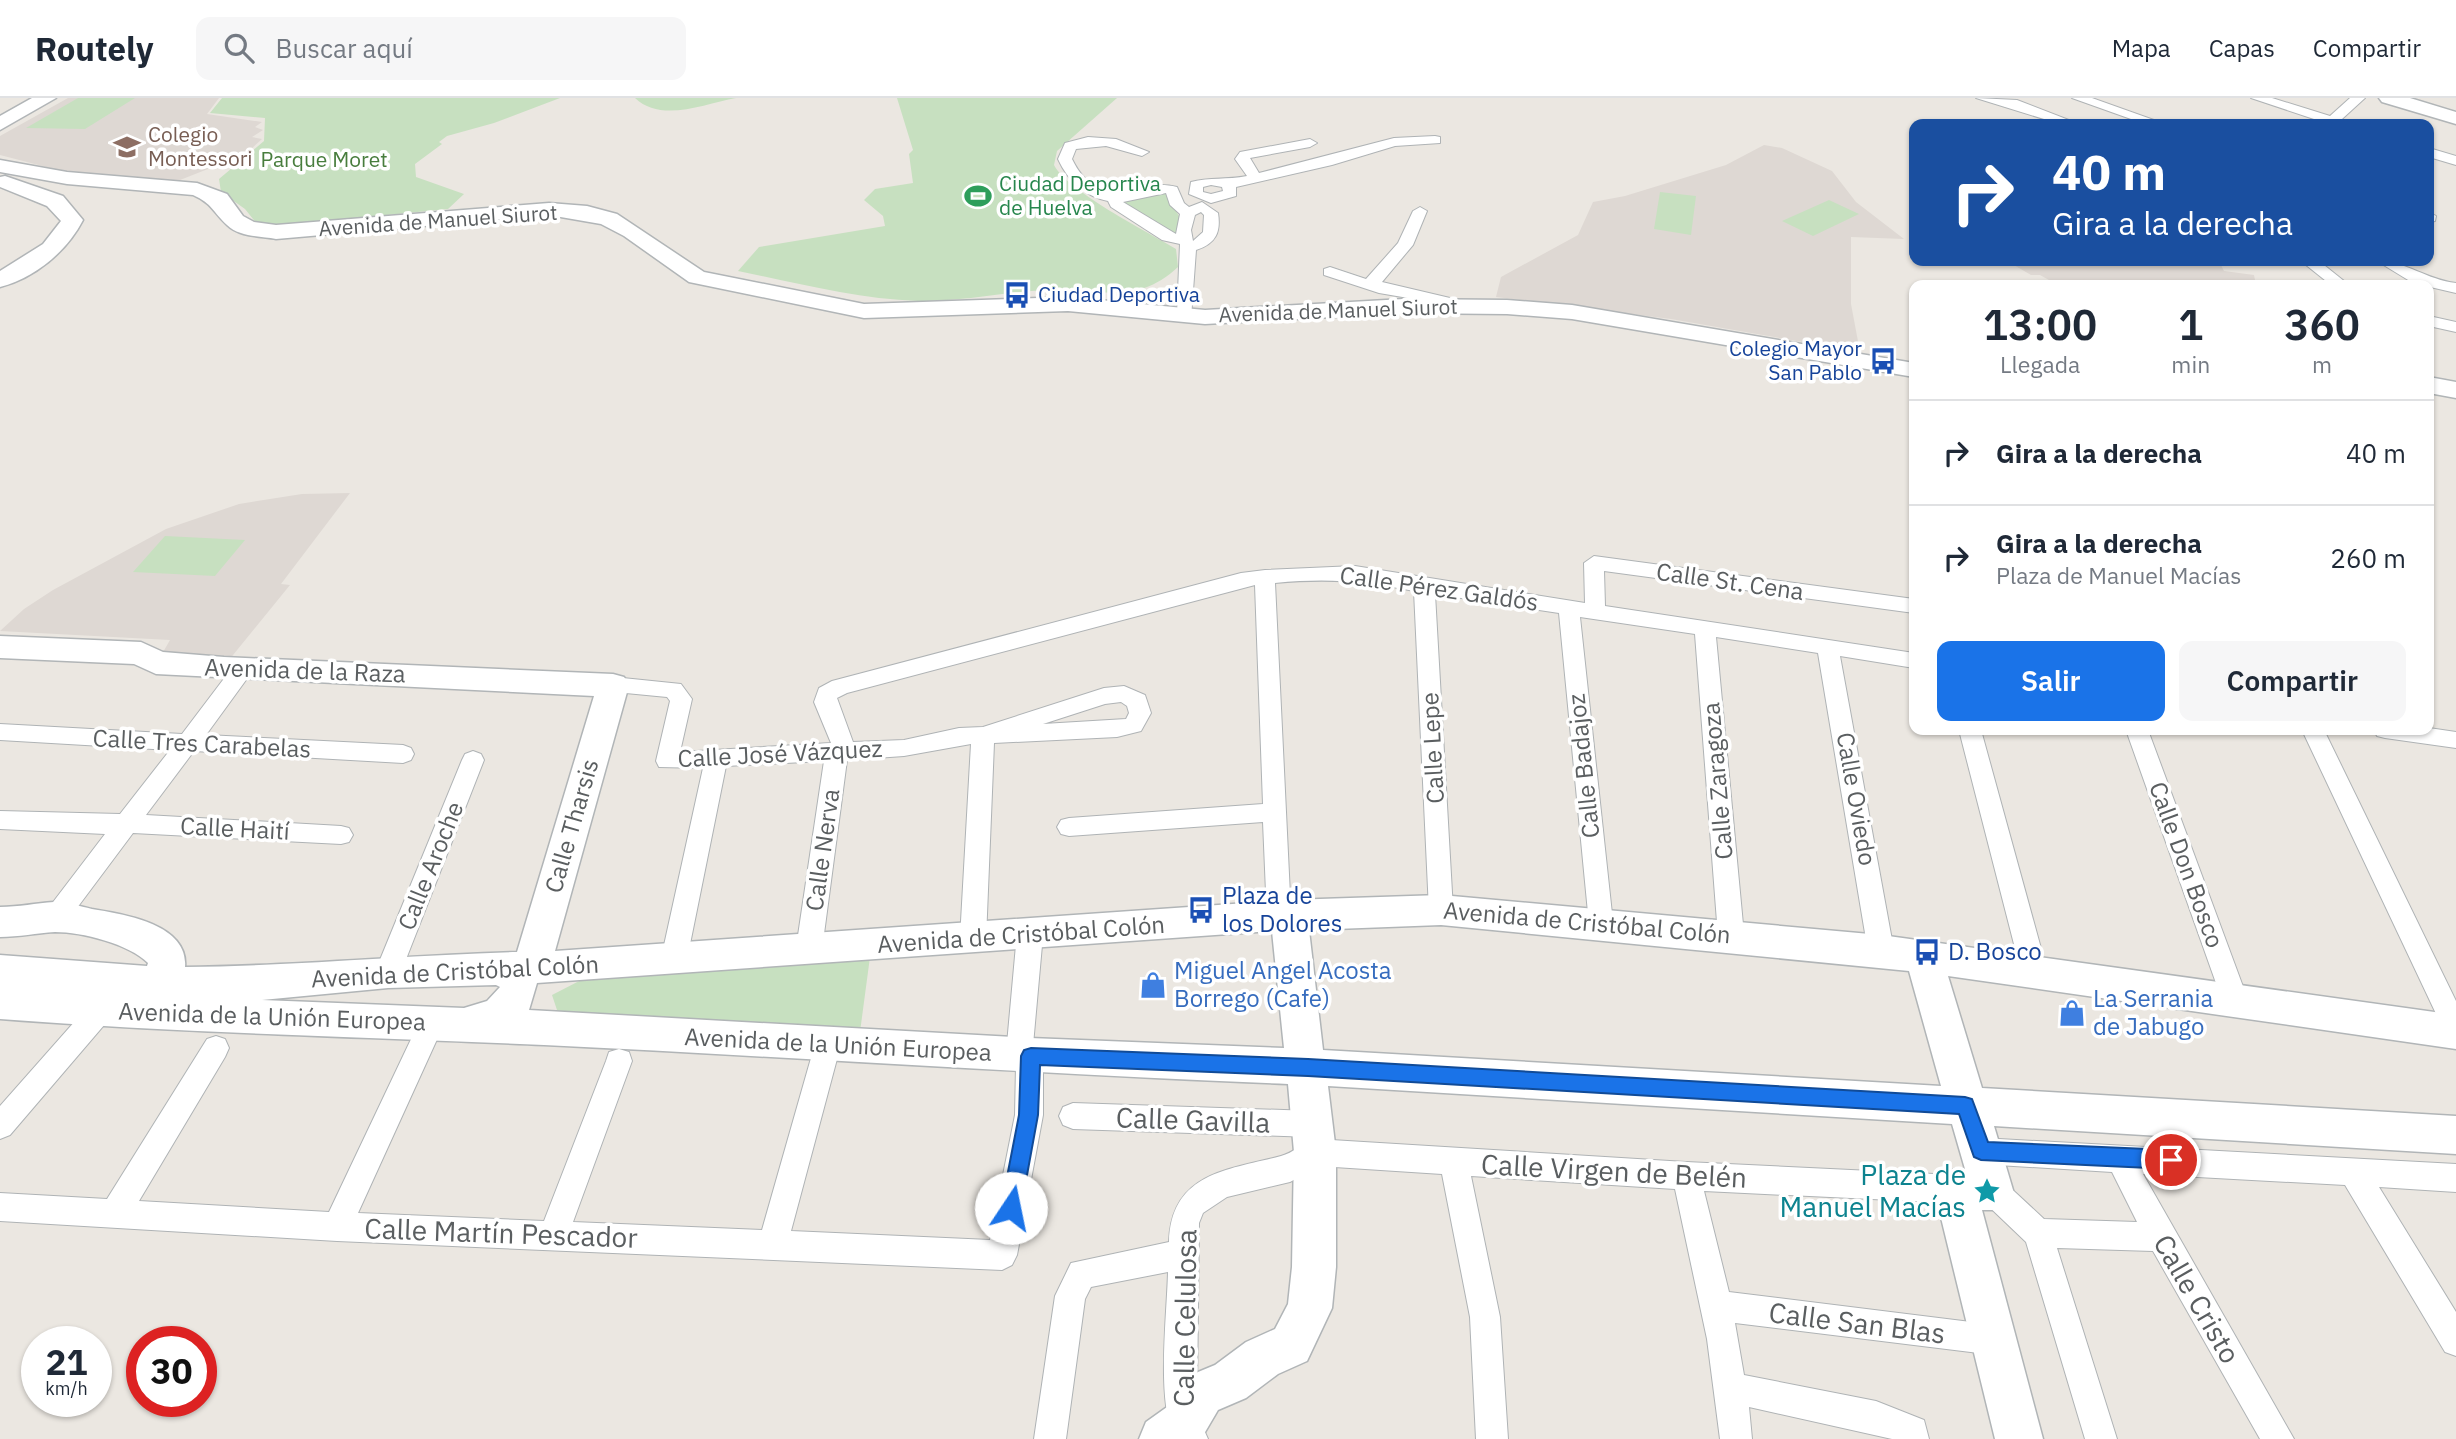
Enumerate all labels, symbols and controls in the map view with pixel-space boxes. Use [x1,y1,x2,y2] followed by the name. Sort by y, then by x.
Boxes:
[196,17,686,80] search box
[35,27,154,70] text: Routely
[220,29,258,67] icon: search
[276,31,413,65] text: Buscar aquí
[2112,32,2171,64] text: Mapa
[2209,32,2275,64] text: Capas
[2313,32,2421,64] text: Compartir
[148,120,253,172] place label: Colegio Montessori
[112,132,142,162] school or university icon: Colegio Montessori
[2052,140,2166,203] text: 40 m
[260,145,388,173] park label: Parque Moret
[1937,147,2028,238] icon: right
[999,169,1161,221] place label: Ciudad Deportiva de Huelva
[963,181,993,211] sports icon: Ciudad Deportiva de Huelva
[318,198,558,242] street label: Avenida de Manuel Siurot
[2052,202,2293,244] text: Gira a la derecha
[1002,280,1032,310] bus stop icon: Ciudad Deportiva
[1038,280,1200,308] place label: Ciudad Deportiva
[1218,292,1458,328] street label: Avenida de Manuel Siurot
[1983,297,2097,352] text: 13:00
[2178,297,2203,352] text: 1
[2284,297,2360,352] text: 360
[1729,334,1862,386] place label: Colegio Mayor San Pablo
[1868,346,1898,376] bus stop icon: Colegio Mayor San Pablo
[2000,349,2080,379] text: Llegada
[2171,349,2210,379] text: min
[2312,349,2332,379] text: m
[1937,434,1975,472] icon: right
[1996,436,2202,470] text: Gira a la derecha
[2346,436,2406,470] text: 40 m
[1996,526,2202,560] text: Gira a la derecha
[1937,539,1975,577] icon: right
[2330,541,2406,575] text: 260 m
[1654,555,1806,607] street label: Calle St. Cena
[1338,558,1541,618] street label: Calle Pérez Galdós
[1996,560,2241,590] text: Plaza de Manuel Macías
[1937,641,2165,721] button: Salir
[2179,641,2406,721] button: Compartir
[204,650,406,690] street label: Avenida de la Raza
[1413,692,1451,805] street label: Calle Lepe
[1560,692,1607,840] street label: Calle Badajoz
[1694,701,1740,861] street label: Calle Zaragoza
[92,721,312,765] street label: Calle Tres Carabelas
[1830,730,1884,868] street label: Calle Oviedo
[677,732,883,774] street label: Calle José Vázquez
[537,755,605,896] street label: Calle Tharsis
[2142,777,2232,952] street label: Calle Don Bosco
[798,787,846,913] street label: Calle Nerva
[390,797,470,935] street label: Calle Aroche
[179,809,291,847] street label: Calle Haití
[1222,879,1342,939] place label: Plaza de los Dolores
[1442,893,1732,951] street label: Avenida de Cristóbal Colón
[1186,895,1216,925] bus stop icon: Plaza de los Dolores
[876,908,1166,960] street label: Avenida de Cristóbal Colón
[1948,935,2042,967] place label: D. Bosco
[1912,937,1942,967] bus stop icon: D. Bosco
[310,947,600,995] street label: Avenida de Cristóbal Colón
[1174,954,1392,1014] place label: Miguel Angel Acosta Borrego (Cafe)
[1138,970,1168,1000] shop icon: Miguel Angel Acosta Borrego (Cafe)
[2093,982,2214,1042] place label: La Serrania de Jabugo
[118,995,427,1037] street label: Avenida de la Unión Europea
[2057,998,2087,1028] shop icon: La Serrania de Jabugo
[684,1020,993,1068] street label: Avenida de la Unión Europea
[1115,1098,1271,1141] street label: Calle Gavilla
[2141,1130,2201,1190] pin
[2152,1141,2190,1179] icon: arrive
[1480,1145,1748,1196] street label: Calle Virgen de Belén
[1780,1156,1966,1225] place label: Plaza de Manuel Macías
[974,1171,1048,1245] position arrow
[1972,1176,2002,1206] place icon: Plaza de Manuel Macías
[364,1209,638,1256] street label: Calle Martín Pescador
[2146,1228,2249,1370] street label: Calle Cristo
[1164,1229,1205,1407] street label: Calle Celulosa
[1767,1293,1947,1352] street label: Calle San Blas
[126,1326,217,1417] speed limit sign: 30
[45,1339,88,1385] text: 21
[45,1377,88,1400] text: km/h

